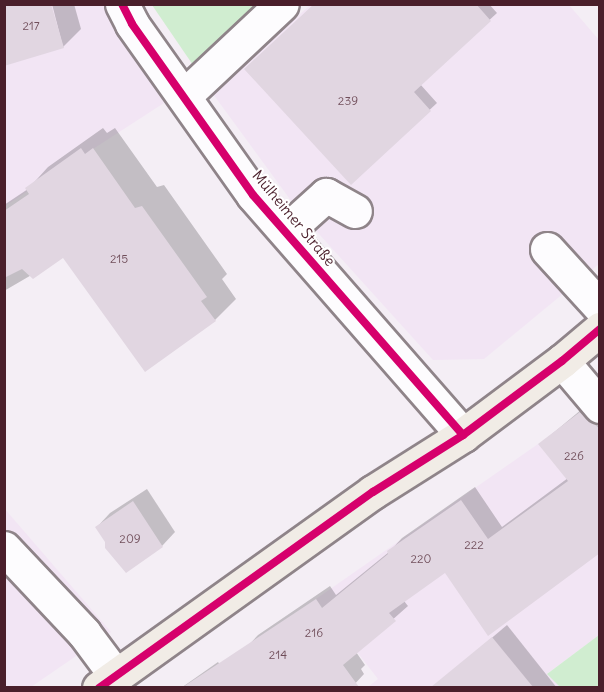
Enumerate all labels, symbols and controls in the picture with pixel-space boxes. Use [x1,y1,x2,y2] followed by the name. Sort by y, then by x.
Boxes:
[22,19,40,33] house number: 217
[338,94,358,108] house number: 239
[249,167,339,269] street label: Mülheimer Straße
[110,252,128,266] house number: 215
[564,449,584,463] house number: 226
[119,532,141,546] house number: 209
[464,538,484,552] house number: 222
[410,552,432,566] house number: 220
[305,626,323,640] house number: 216
[269,648,287,662] house number: 214

